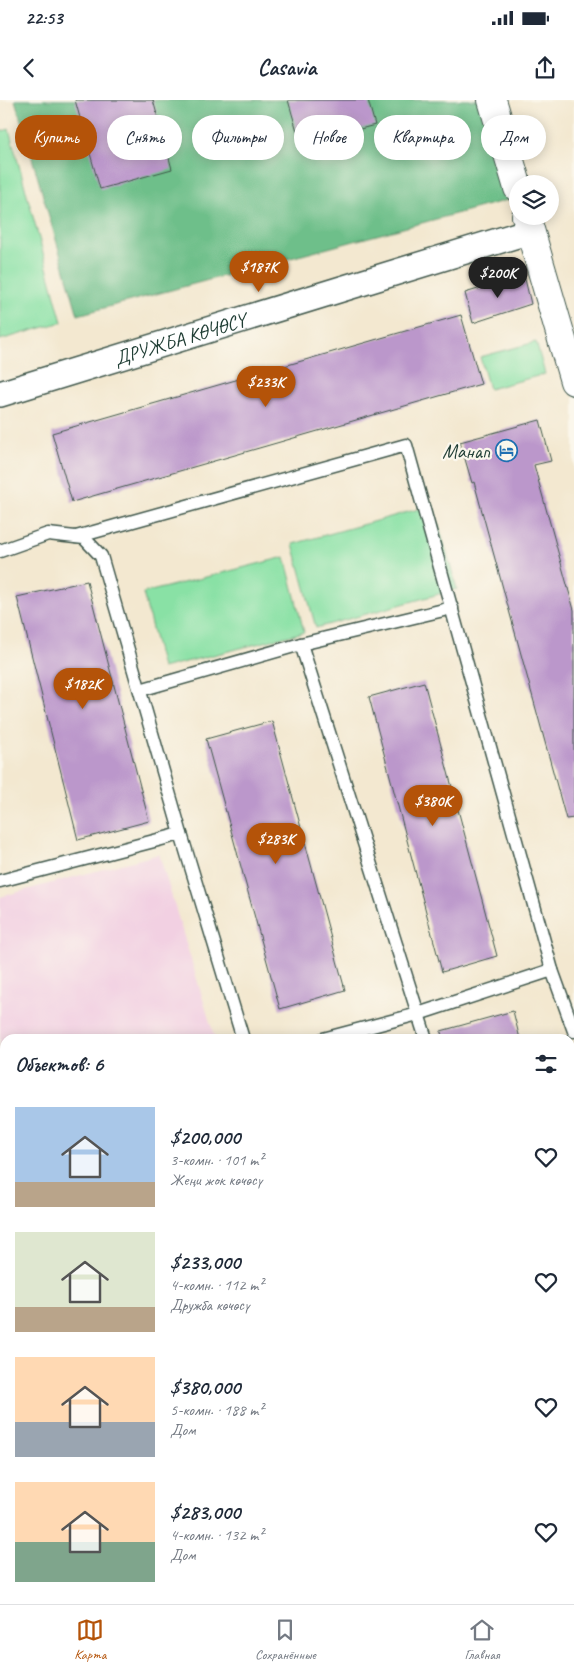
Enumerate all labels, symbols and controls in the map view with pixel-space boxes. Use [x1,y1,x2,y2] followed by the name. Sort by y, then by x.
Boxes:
[25,6,63,30] text: 22:53
[15,54,43,82] icon: back
[258,54,316,82] text: Casavia
[531,54,559,82] icon: share
[15,115,97,160] chip: Купить
[107,115,182,160] chip: Снять
[192,115,284,160] chip: Фильтры
[294,115,364,160] chip: Новое
[374,115,471,160] chip: Квартира
[481,115,546,160] chip: Дом
[509,175,559,225] map controls
[509,175,559,225] button: layers
[224,250,294,293] pin: $187K
[463,256,533,299] pin: $200K
[241,257,277,277] text: $187K
[480,263,516,283] text: $200K
[111,306,253,371] street label: ДРУЖБА КӨЧӨСҮ
[231,366,301,408] pin: $233K
[248,372,284,392] text: $233K
[442,439,491,464] place label: Манап
[494,439,518,463] hotel icon: Манап
[48,668,118,710] pin: $182K
[65,674,101,694] text: $182K
[398,784,468,827] pin: $380K
[415,791,451,811] text: $380K
[241,822,311,865] pin: $283K
[258,829,294,849] text: $283K
[532,1050,560,1078] icon: filters
[15,1051,103,1077] text: Объектов: 6
[170,1124,240,1150] text: $200,000
[55,1127,115,1187] icon: home
[532,1143,560,1171] icon: heart
[170,1150,263,1170] text: 3-комн. · 101 m²
[170,1170,263,1190] text: Жеңи жок көчөсү
[170,1249,240,1275] text: $233,000
[55,1252,115,1312] icon: home
[532,1268,560,1296] icon: heart
[170,1275,263,1295] text: 4-комн. · 112 m²
[170,1295,250,1315] text: Дружба көчөсү
[170,1374,240,1400] text: $380,000
[55,1377,115,1437] icon: home
[532,1393,560,1421] icon: heart
[170,1400,263,1420] text: 5-комн. · 188 m²
[170,1420,196,1440] text: Дом
[170,1499,240,1525] text: $283,000
[55,1502,115,1562] icon: home
[532,1518,560,1546] icon: heart
[170,1525,263,1545] text: 4-комн. · 132 m²
[170,1545,196,1565] text: Дом
[74,1616,106,1663] tab: Карта
[255,1616,316,1663] tab: Сохранённые
[465,1616,500,1663] tab: Главная

